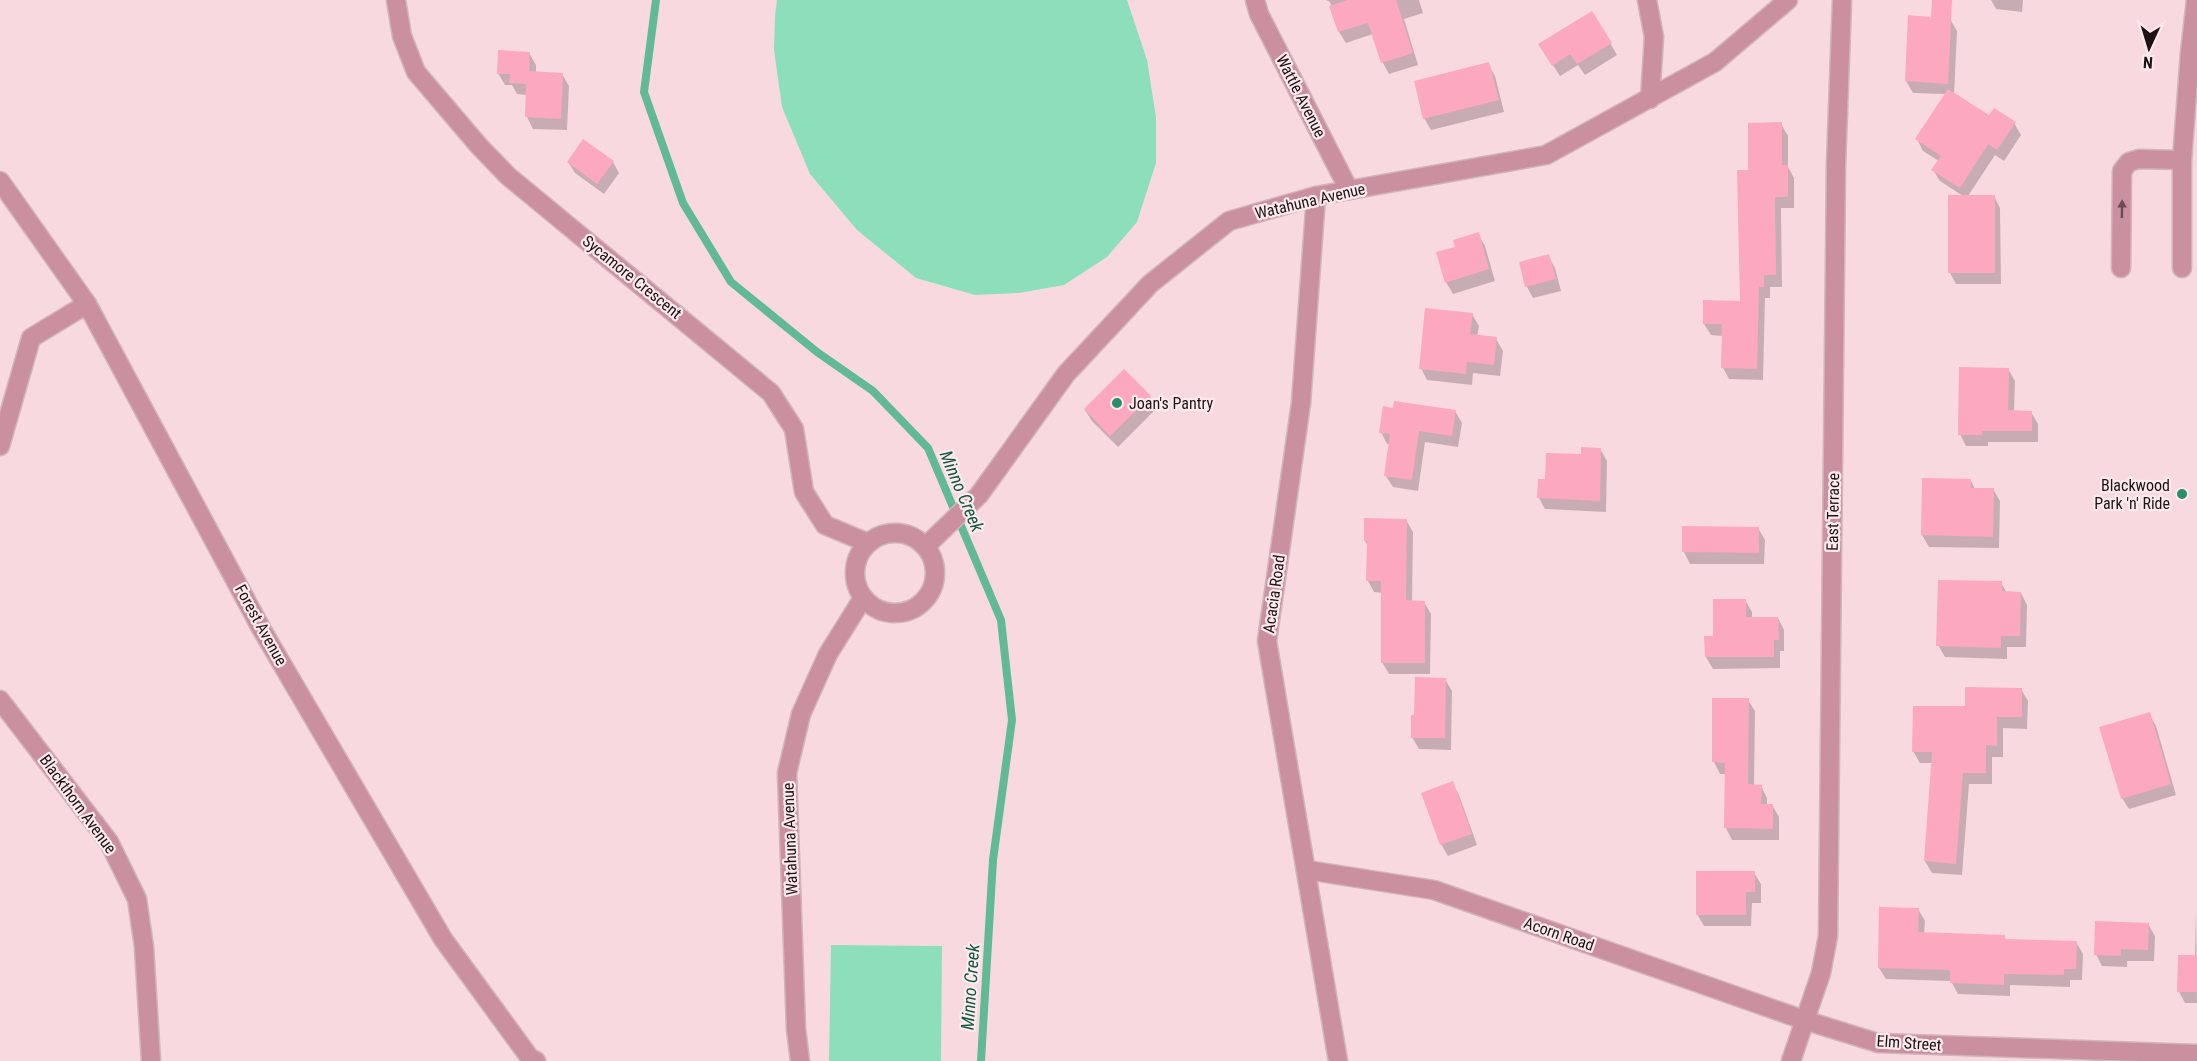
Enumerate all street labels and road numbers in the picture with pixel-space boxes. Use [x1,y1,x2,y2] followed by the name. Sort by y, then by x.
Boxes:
[1272,52,1330,140] street label: Wattle Avenue
[1253,179,1367,223] street label: Watahuna Avenue
[579,231,686,323] street label: Sycamore Crescent
[1823,473,1843,551] street label: East Terrace
[1259,554,1289,634] street label: Acacia Road
[231,581,291,669] street label: Forest Avenue
[36,751,120,857] street label: Blackthorn Avenue
[779,782,801,896] street label: Watahuna Avenue
[1521,913,1597,955] street label: Acorn Road
[1876,1031,1942,1055] street label: Elm Street

